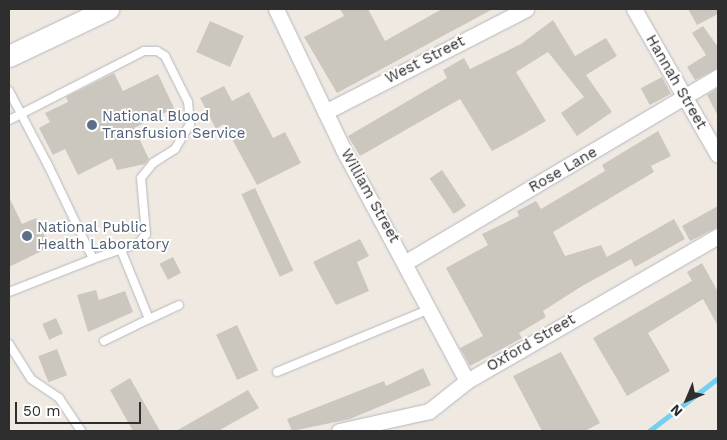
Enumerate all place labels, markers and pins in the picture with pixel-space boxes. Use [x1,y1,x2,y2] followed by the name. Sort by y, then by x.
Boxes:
[102,107,245,142] place label: National Blood Transfusion Service
[86,119,98,131] marker: National Blood Transfusion Service
[37,218,169,253] place label: National Public Health Laboratory
[21,230,33,242] marker: National Public Health Laboratory

